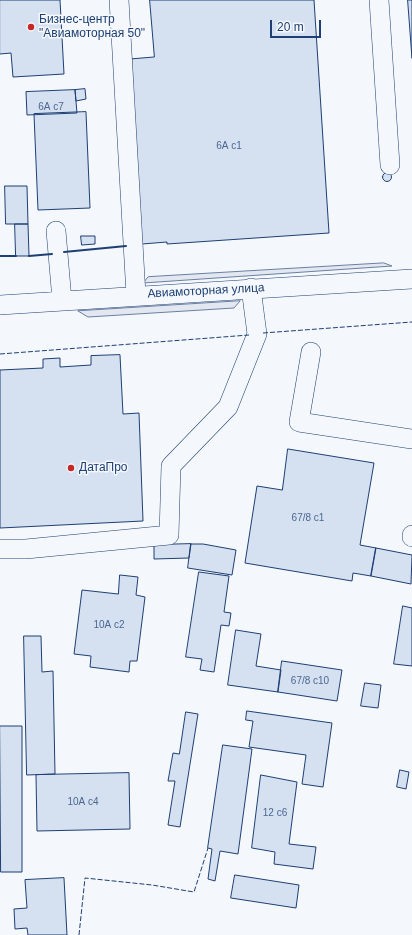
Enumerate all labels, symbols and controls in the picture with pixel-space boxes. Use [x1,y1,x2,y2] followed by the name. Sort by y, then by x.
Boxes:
[272,12,323,38] scale bar
[39,13,145,41] place label: Бизнес-центр "Авиамоторная 50"
[277,20,304,34] text: 20 m
[26,22,36,32] marker: Бизнес-центр "Авиамоторная 50"
[38,101,64,113] house number: 6А с7
[216,140,242,152] house number: 6А с1
[147,281,265,301] street label: Авиамоторная улица
[79,461,128,475] place label: ДатаПро
[66,463,76,473] marker: ДатаПро
[292,512,324,524] house number: 67/8 с1
[93,619,125,631] house number: 10А с2
[291,675,329,687] house number: 67/8 с10
[67,796,99,808] house number: 10А с4
[263,807,287,819] house number: 12 с6

